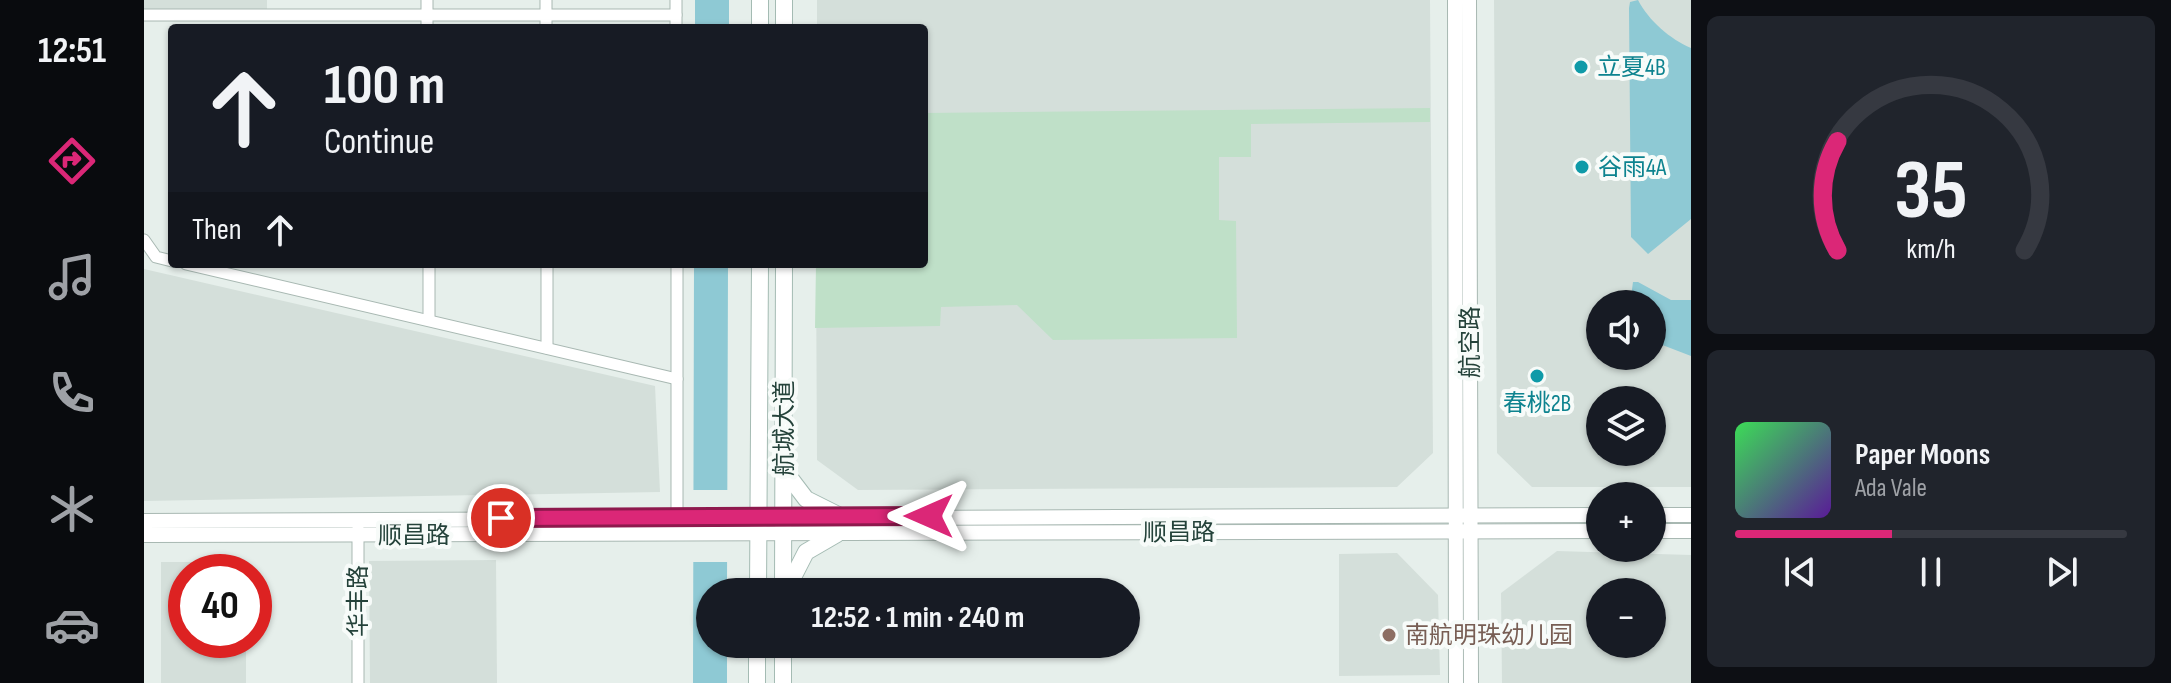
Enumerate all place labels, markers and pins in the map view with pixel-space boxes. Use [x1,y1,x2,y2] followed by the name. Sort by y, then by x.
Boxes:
[1597,53,1666,82] place label: 立夏4B
[1572,58,1590,76] marker: 立夏4B
[1598,153,1667,182] place label: 谷雨4A
[1573,158,1591,176] marker: 谷雨4A
[1528,367,1546,385] marker: 春桃2B
[1503,389,1571,418] place label: 春桃2B
[467,484,535,552] pin
[1405,621,1573,650] place label: 南航明珠幼儿园
[1380,626,1398,644] marker: 南航明珠幼儿园

